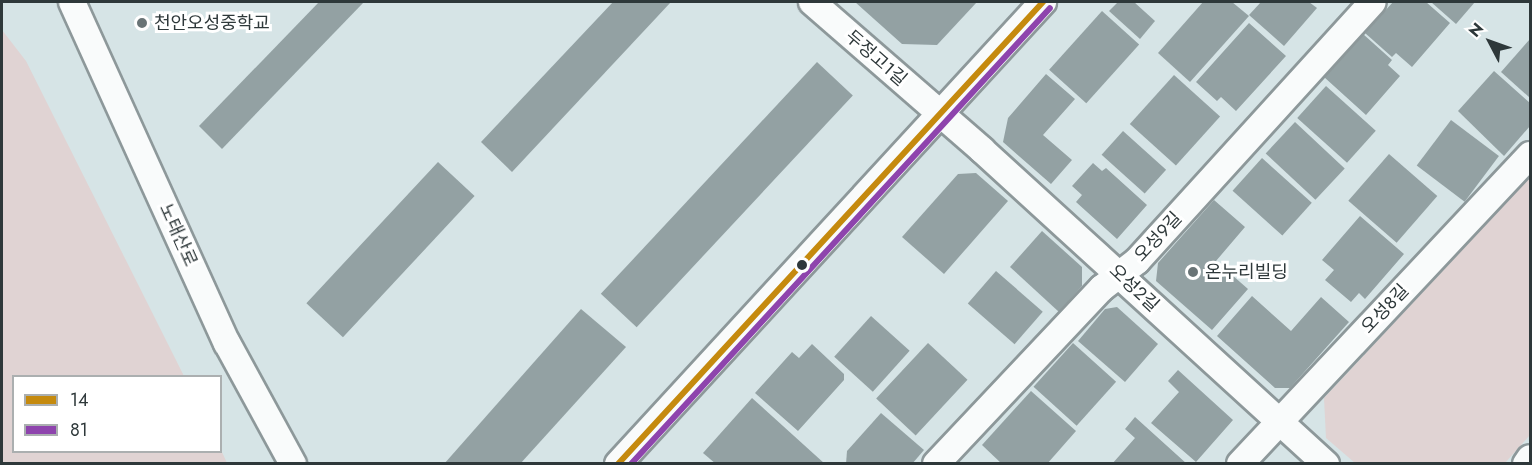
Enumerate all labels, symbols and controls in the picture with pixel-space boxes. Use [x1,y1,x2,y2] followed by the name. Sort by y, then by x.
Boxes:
[154,12,270,34] place label: 천안오성중학교
[1460,12,1520,72] north arrow
[135,16,149,30] marker: 천안오성중학교
[1463,18,1489,42] text: N
[841,25,911,91] street label: 두정고1길
[155,200,201,270] street label: 노태산로
[1130,208,1186,266] street label: 오성9길
[796,259,808,271] unlabelled marker
[1105,260,1163,316] street label: 오성2길
[1205,261,1288,283] place label: 온누리빌딩
[1186,265,1200,279] marker: 온누리빌딩
[1357,280,1413,338] street label: 오성8길
[12,375,222,453] legend
[70,387,89,413] text: 14
[70,417,88,443] text: 81

